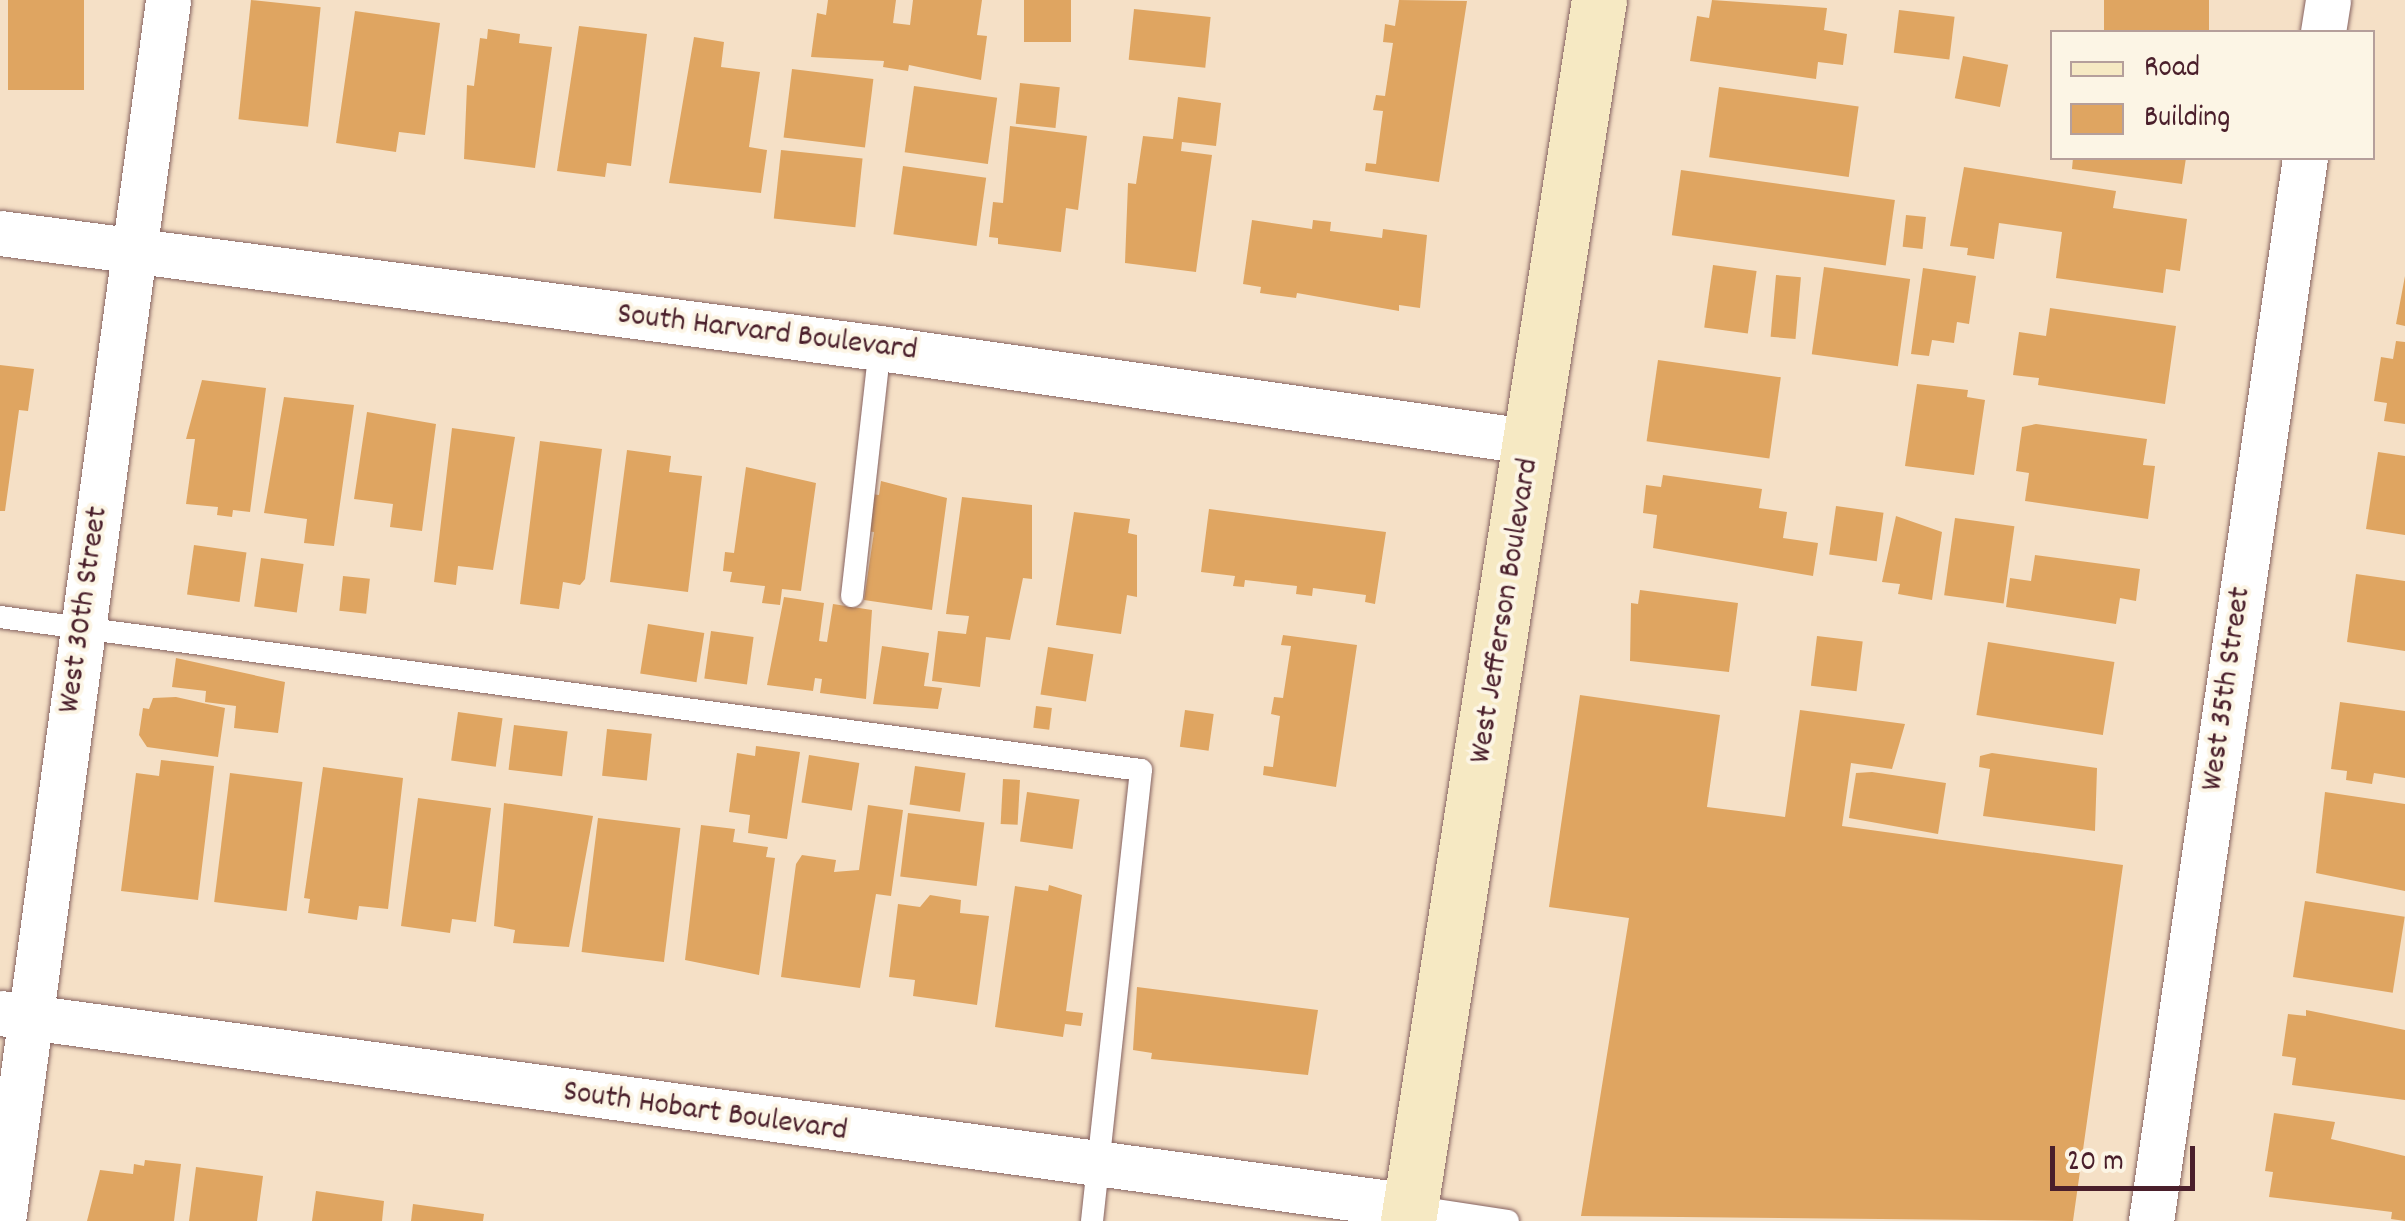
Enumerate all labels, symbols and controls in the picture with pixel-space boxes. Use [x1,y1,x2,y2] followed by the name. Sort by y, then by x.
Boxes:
[2050,30,2375,160] legend
[2144,48,2200,91] text: Road
[2144,98,2230,141] text: Building
[615,297,919,371] street label: South Harvard Boulevard
[1463,456,1549,766] street label: West Jefferson Boulevard
[51,504,119,716] street label: West 30th Street
[2195,585,2261,793] street label: West 35th Street
[560,1074,850,1152] street label: South Hobart Boulevard
[2055,1126,2200,1188] scale bar
[2067,1142,2124,1185] text: 20 m

